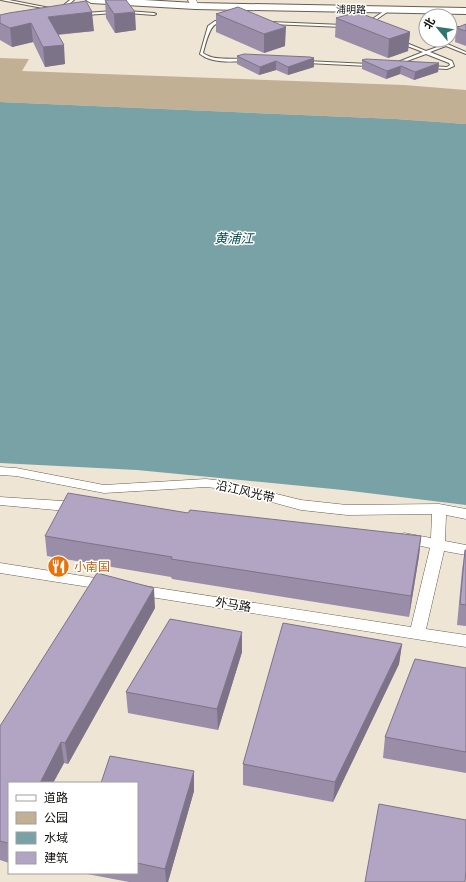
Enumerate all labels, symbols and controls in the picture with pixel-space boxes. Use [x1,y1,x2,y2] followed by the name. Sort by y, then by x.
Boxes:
[336,4,366,16] street label: 浦明路
[418,8,458,48] north arrow
[421,15,438,31] text: 北
[214,231,255,247] water label: 黄浦江
[214,478,276,506] street label: 沿江风光带
[45,554,71,580] restaurant icon: 小南国
[74,560,110,575] place label: 小南国
[214,595,252,615] street label: 外马路
[8,782,138,874] legend
[44,791,68,806] text: 道路
[44,811,68,826] text: 公园
[44,831,68,846] text: 水域
[44,851,68,866] text: 建筑

